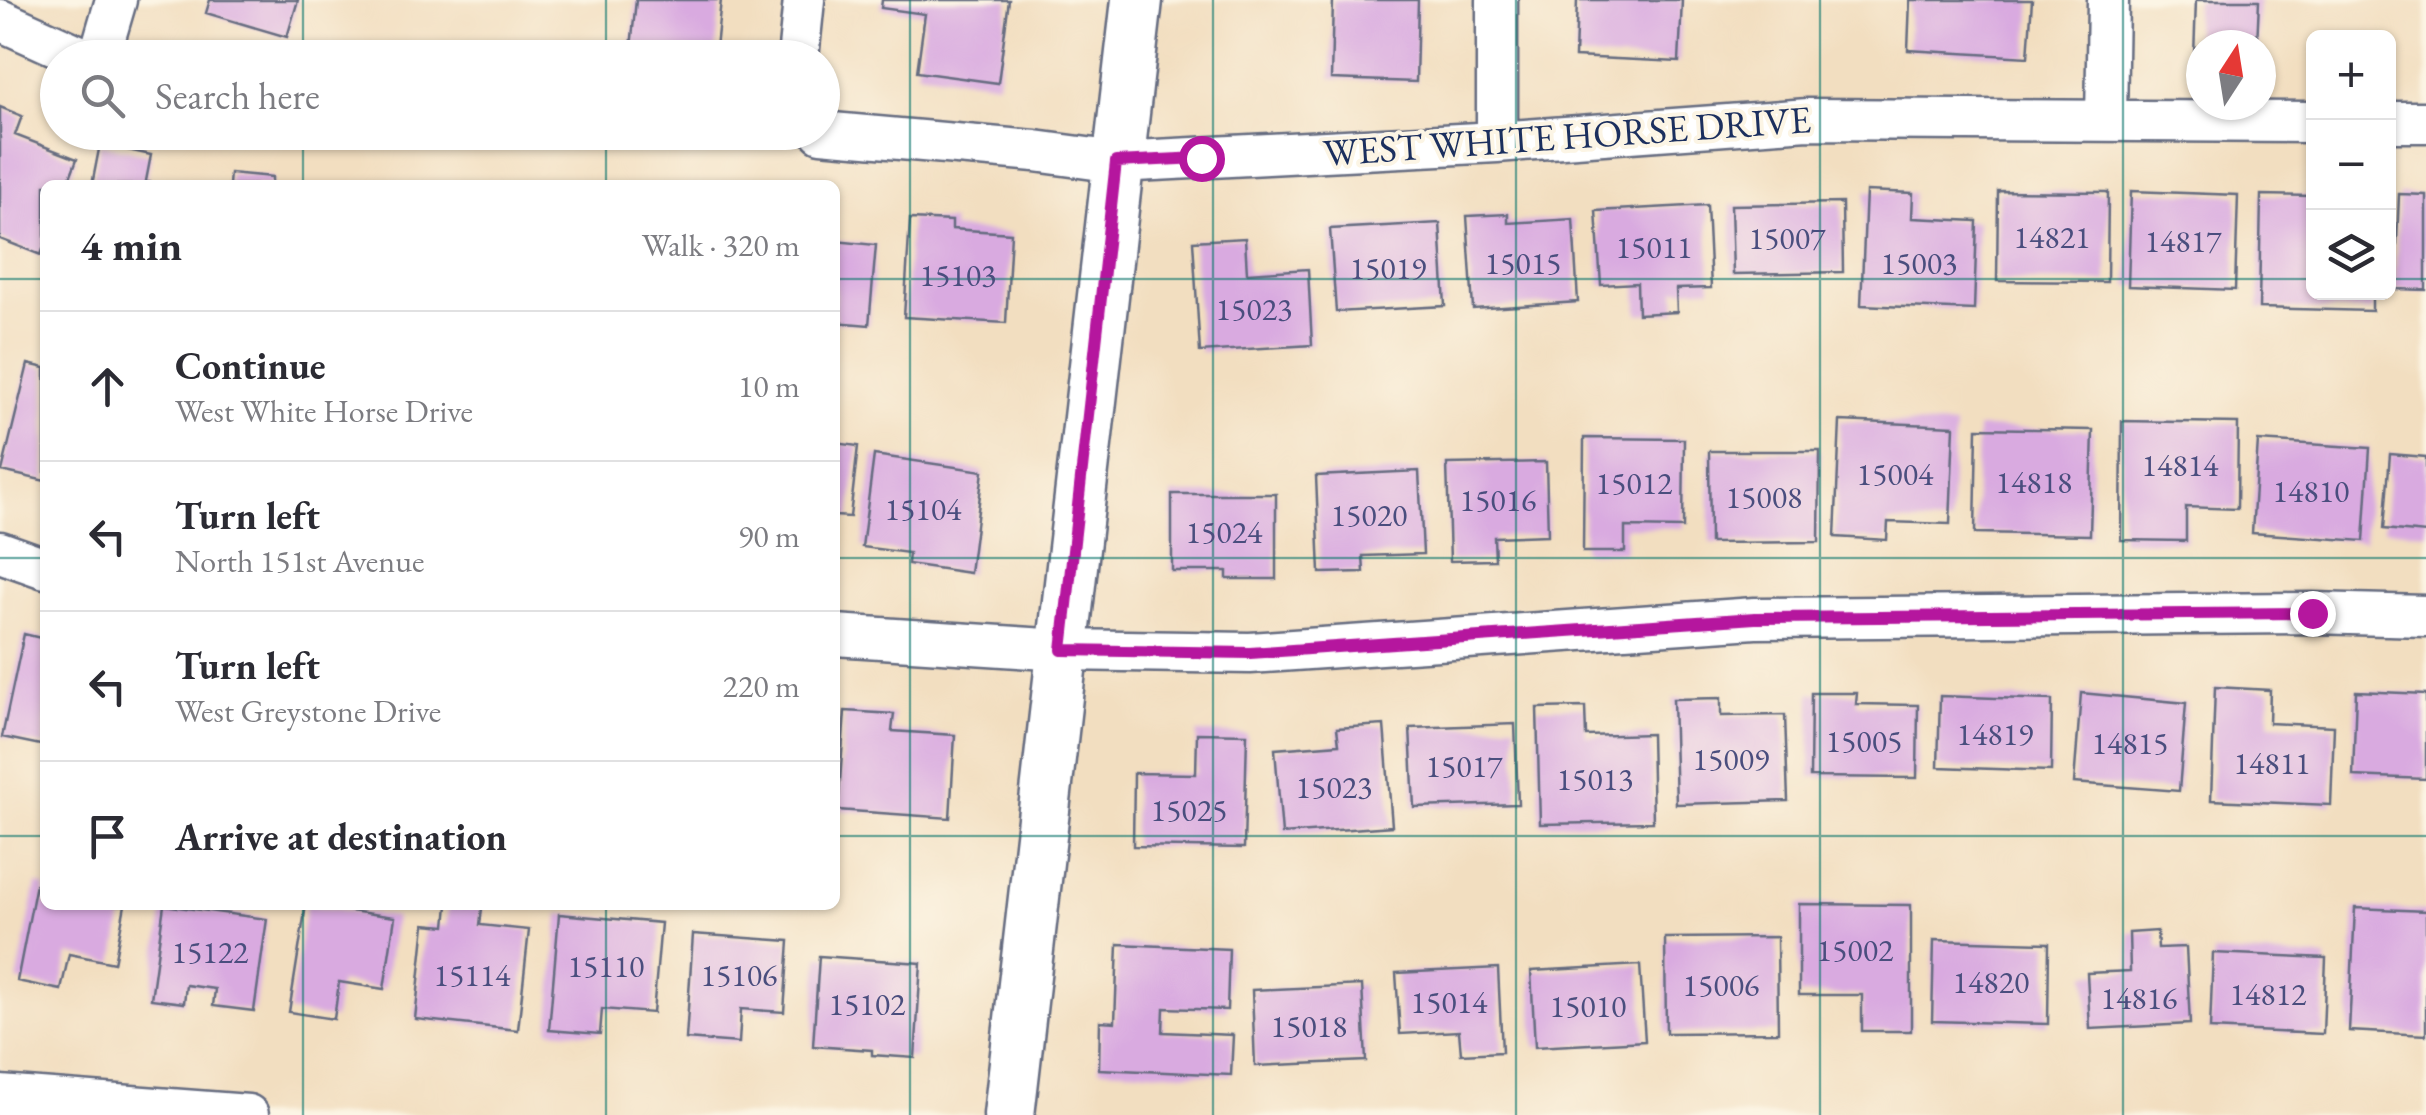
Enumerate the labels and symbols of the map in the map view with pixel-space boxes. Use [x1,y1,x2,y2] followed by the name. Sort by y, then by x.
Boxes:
[2186,30,2276,120] north arrow
[1321,94,1813,177] street label: WEST WHITE HORSE DRIVE
[1179,136,1225,182] route start
[2014,216,2090,258] house number: 14821
[1749,217,1826,259] house number: 15007
[2145,220,2222,262] house number: 14817
[1616,226,1692,268] house number: 15011
[1485,242,1561,284] house number: 15015
[1881,242,1957,284] house number: 15003
[1350,247,1426,289] house number: 15019
[920,254,996,296] house number: 15103
[1216,288,1292,330] house number: 15023
[2142,444,2219,486] house number: 14814
[1857,453,1934,495] house number: 15004
[1996,461,2072,503] house number: 14818
[1596,462,1673,504] house number: 15012
[2273,470,2349,512] house number: 14810
[1726,476,1802,518] house number: 15008
[1460,479,1536,521] house number: 15016
[885,488,962,530] house number: 15104
[1331,494,1407,536] house number: 15020
[1186,511,1263,553] house number: 15024
[2290,591,2336,637] route end
[1957,713,2033,755] house number: 14819
[1826,720,1902,762] house number: 15005
[2092,722,2168,764] house number: 14815
[1693,738,1769,780] house number: 15009
[2234,742,2310,784] house number: 14811
[1426,745,1503,787] house number: 15017
[1557,758,1633,800] house number: 15013
[1296,766,1372,808] house number: 15023
[1151,789,1227,831] house number: 15025
[1817,929,1894,971] house number: 15002
[172,931,249,973] house number: 15122
[568,945,644,987] house number: 15110
[434,954,511,996] house number: 15114
[701,954,777,996] house number: 15106
[1953,961,2029,1003] house number: 14820
[1683,964,1759,1006] house number: 15006
[2230,973,2307,1015] house number: 14812
[2101,977,2177,1019] house number: 14816
[1411,981,1488,1023] house number: 15014
[829,983,906,1025] house number: 15102
[1550,985,1626,1027] house number: 15010
[1271,1005,1347,1047] house number: 15018

